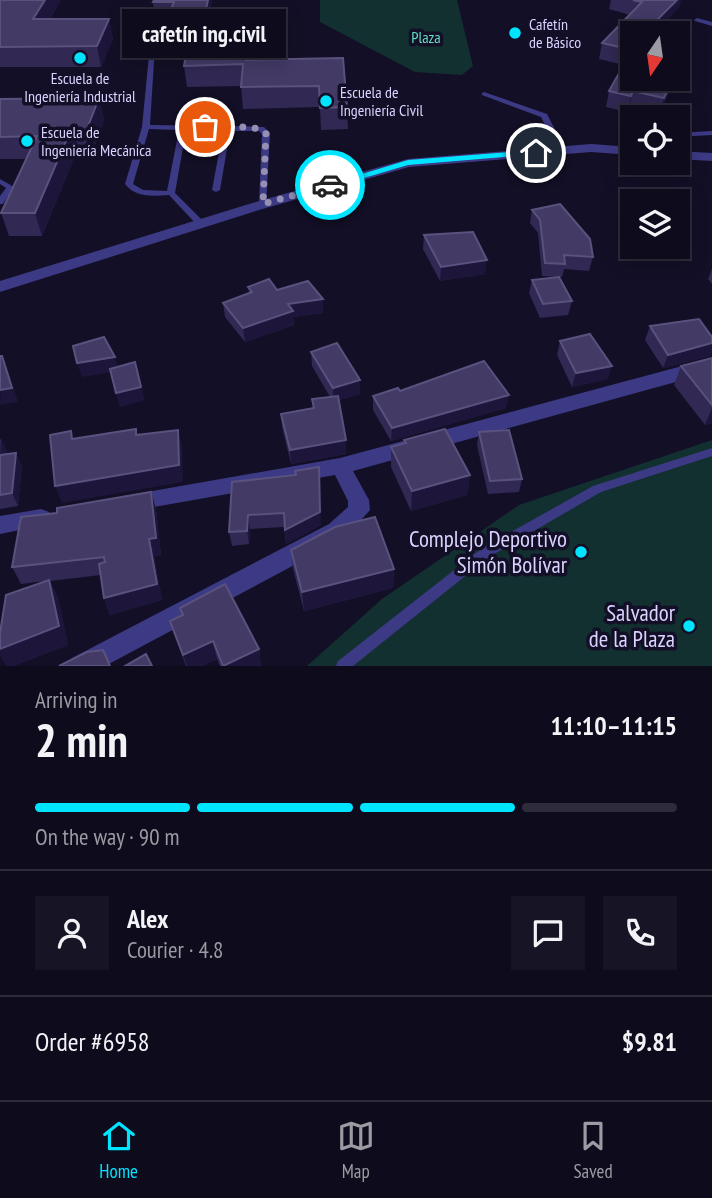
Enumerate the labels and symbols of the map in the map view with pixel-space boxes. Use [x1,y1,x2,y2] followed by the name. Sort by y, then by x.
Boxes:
[123,8,287,57] callout: cafetín ing.civil
[529,14,581,52] place label: Cafetín de Básico
[620,21,690,91] north arrow
[507,25,523,41] marker: Cafetín de Básico
[411,27,441,47] park label: Plaza
[72,50,88,66] marker: Escuela de Ingeniería Industrial
[24,68,136,106] place label: Escuela de Ingeniería Industrial
[340,82,424,120] place label: Escuela de Ingeniería Civil
[318,93,334,109] marker: Escuela de Ingeniería Civil
[175,97,235,157] pin
[41,122,151,160] place label: Escuela de Ingeniería Mecánica
[506,123,566,183] pin
[19,133,35,149] marker: Escuela de Ingeniería Mecánica
[295,150,365,220] courier
[409,524,568,579] place label: Complejo Deportivo Simón Bolívar
[573,544,589,560] marker: Complejo Deportivo Simón Bolívar
[589,598,676,653] place label: Salvador de la Plaza
[681,618,697,634] marker: Salvador de la Plaza

